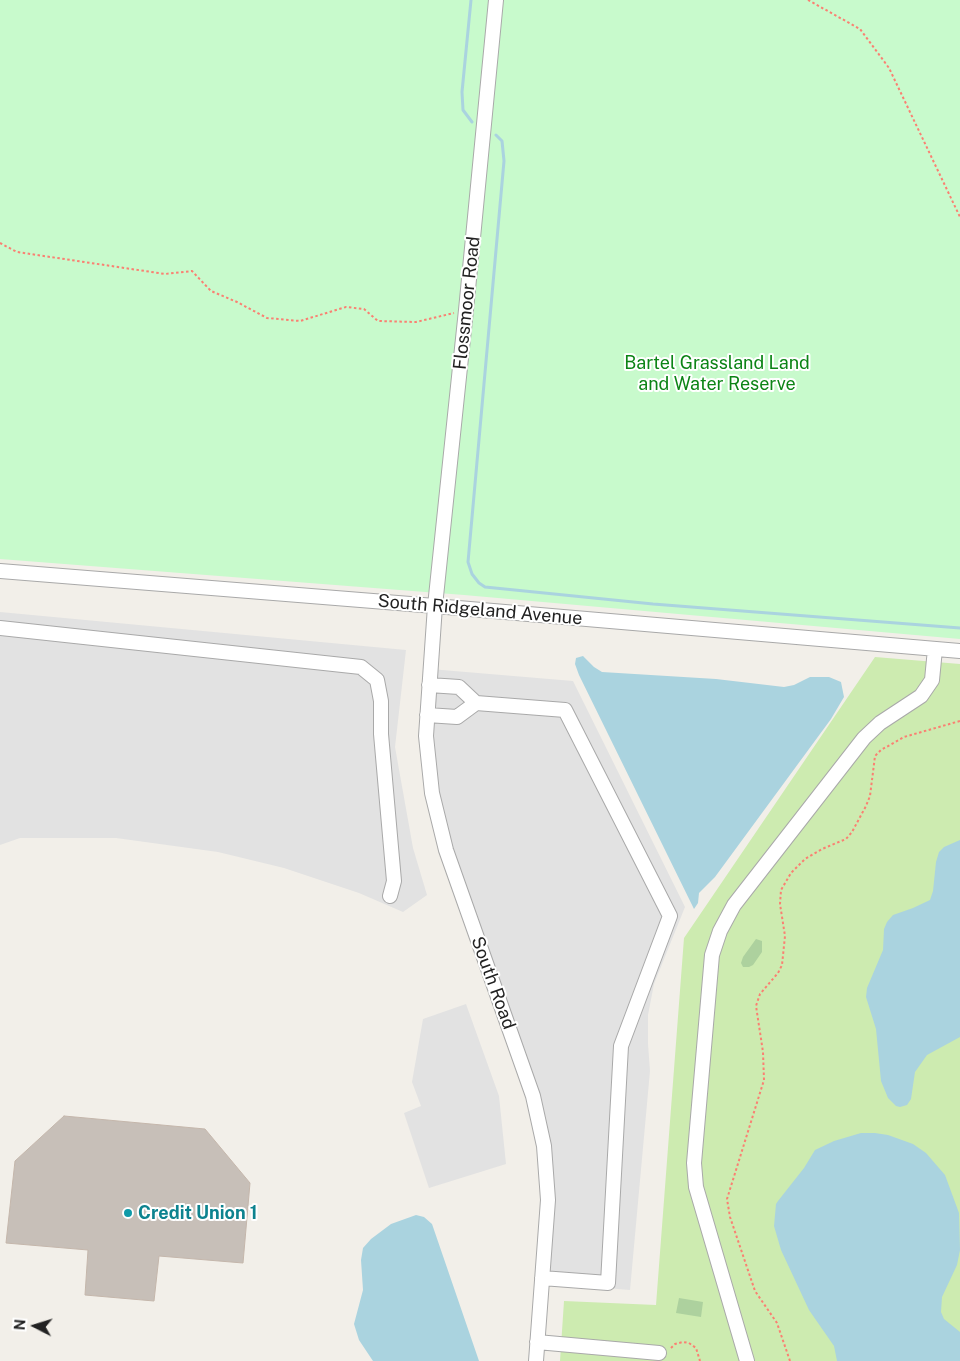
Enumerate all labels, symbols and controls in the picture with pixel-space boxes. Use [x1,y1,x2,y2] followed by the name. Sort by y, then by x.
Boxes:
[449,235,485,371] street label: Flossmoor Road
[624,352,810,394] park label: Bartel Grassland Land and Water Reserve
[377,590,583,630] street label: South Ridgeland Avenue
[466,934,520,1032] street label: South Road
[138,1202,257,1224] place label: Credit Union 1
[122,1207,134,1219] marker: Credit Union 1
[10,1301,60,1351] north arrow
[12,1319,29,1331] text: N

